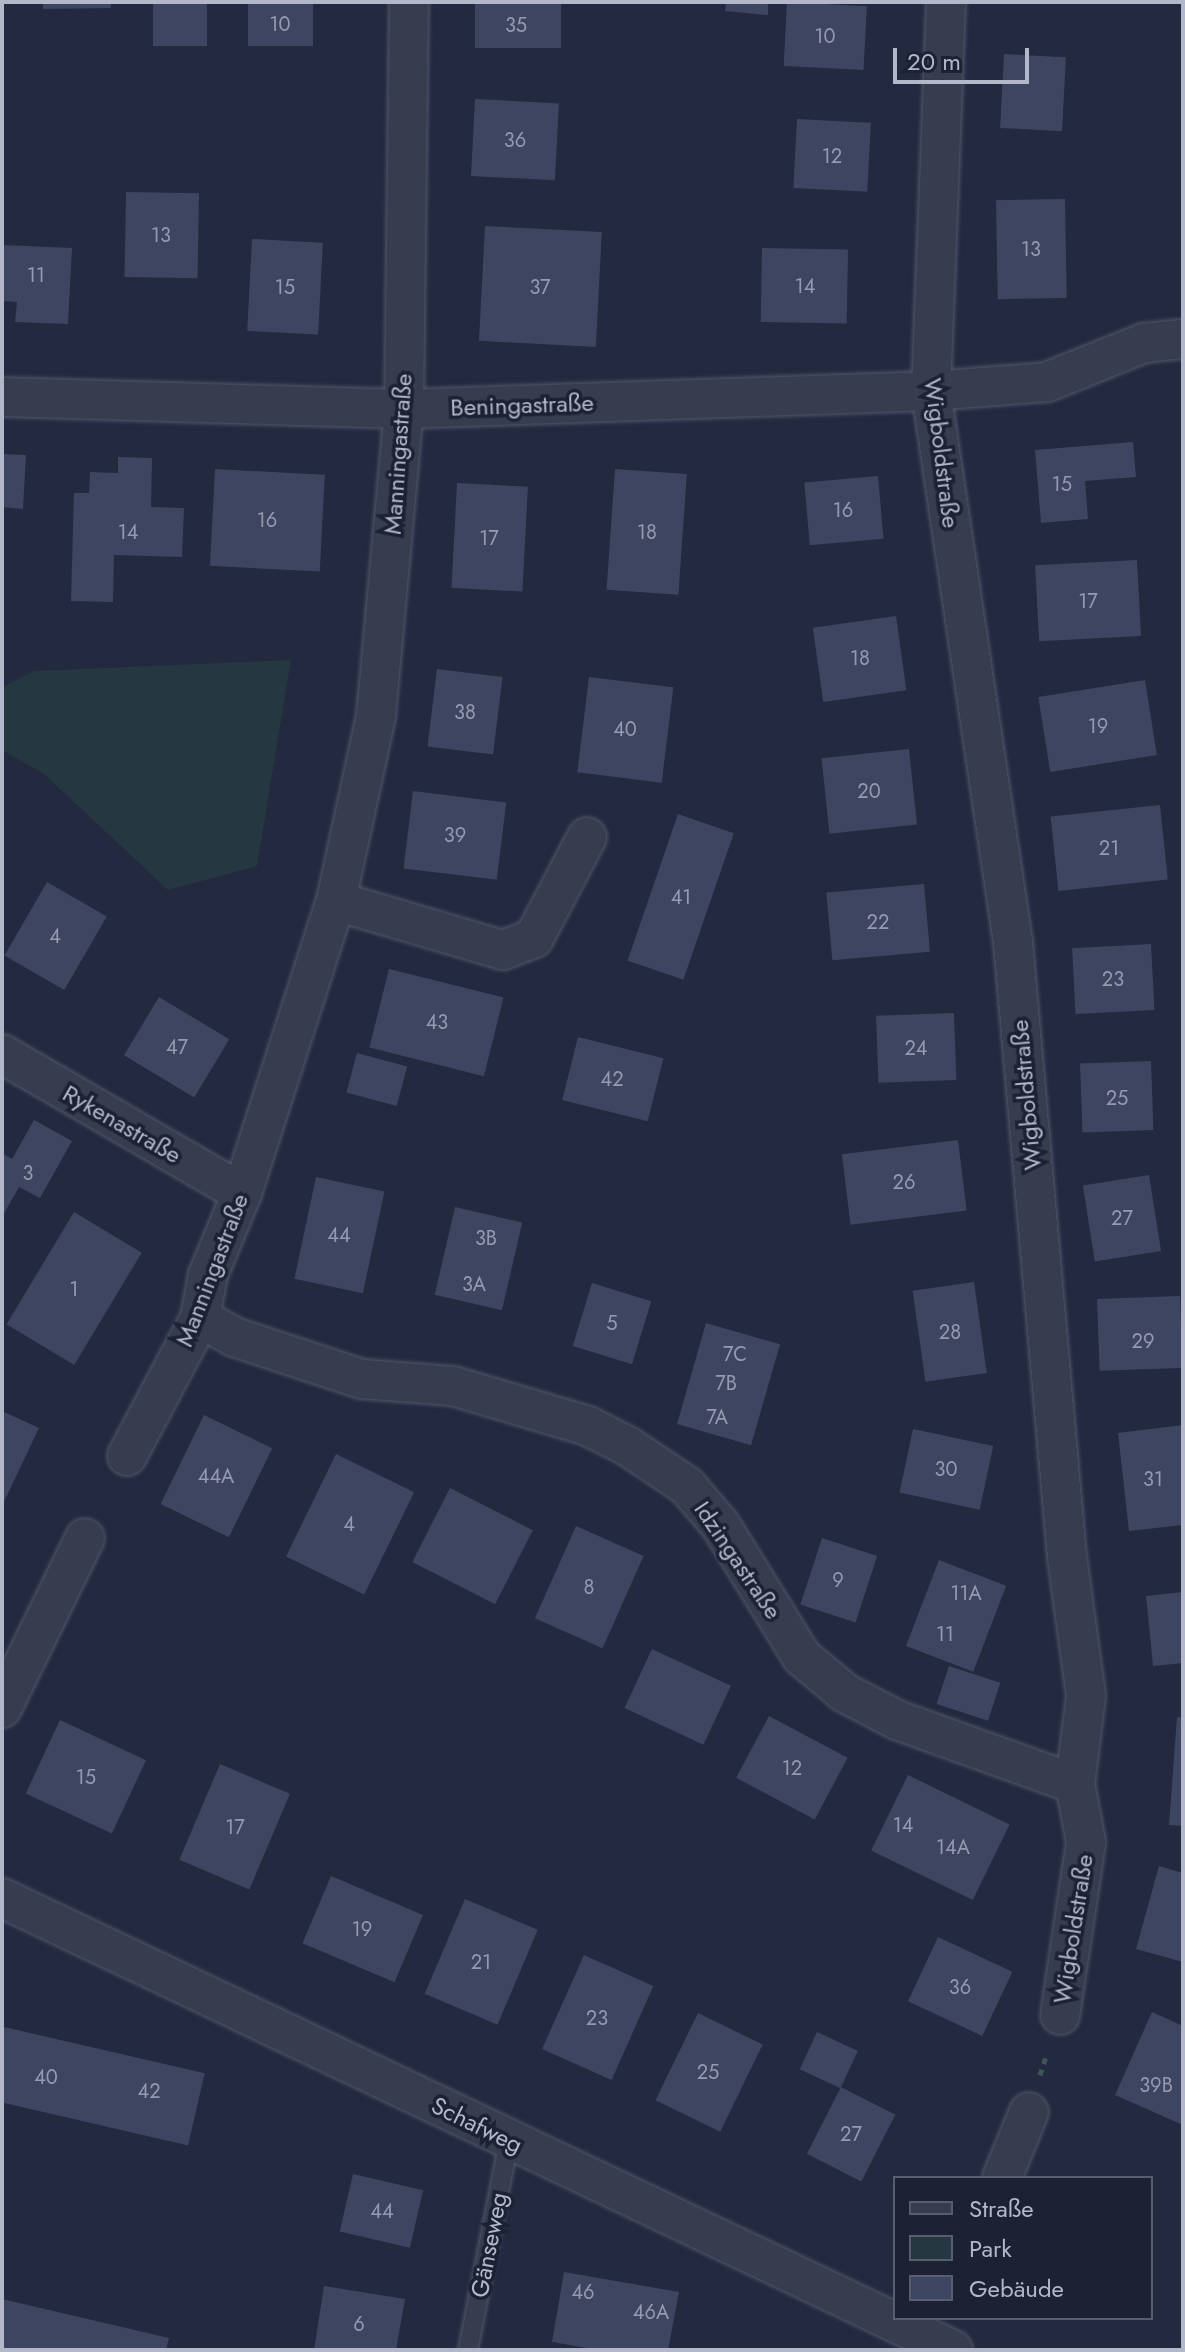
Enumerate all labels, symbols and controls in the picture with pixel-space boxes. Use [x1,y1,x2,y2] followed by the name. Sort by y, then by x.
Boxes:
[270,12,290,36] house number: 10
[505,13,527,37] house number: 35
[815,24,835,48] house number: 10
[897,32,1033,82] scale bar
[907,44,961,79] text: 20 m
[504,128,526,152] house number: 36
[822,144,842,168] house number: 12
[151,223,171,247] house number: 13
[1021,237,1041,261] house number: 13
[27,263,45,287] house number: 11
[795,274,815,298] house number: 14
[275,275,295,299] house number: 15
[529,275,551,299] house number: 37
[378,373,418,535] street label: Manningastraße
[919,376,965,530] street label: Wigboldstraße
[450,388,594,422] street label: Beningastraße
[1052,472,1072,496] house number: 15
[833,498,853,522] house number: 16
[257,508,277,532] house number: 16
[118,520,138,544] house number: 14
[637,520,657,544] house number: 18
[479,526,499,550] house number: 17
[1078,589,1098,613] house number: 17
[850,646,870,670] house number: 18
[454,700,476,724] house number: 38
[1088,714,1108,738] house number: 19
[613,717,637,741] house number: 40
[857,779,881,803] house number: 20
[444,823,466,847] house number: 39
[1099,836,1119,860] house number: 21
[671,885,691,909] house number: 41
[867,910,889,934] house number: 22
[49,924,61,948] house number: 4
[1102,967,1124,991] house number: 23
[426,1010,448,1034] house number: 43
[1005,1019,1047,1171] street label: Wigboldstraße
[166,1035,188,1059] house number: 47
[904,1036,928,1060] house number: 24
[600,1067,624,1091] house number: 42
[58,1079,186,1169] street label: Rykenastraße
[1106,1086,1128,1110] house number: 25
[23,1161,33,1185] house number: 3
[893,1170,915,1194] house number: 26
[170,1190,254,1350] street label: Manningastraße
[1111,1206,1133,1230] house number: 27
[327,1223,351,1247] house number: 44
[475,1226,497,1250] house number: 3B
[462,1272,486,1296] house number: 3A
[70,1277,78,1301] house number: 1
[606,1311,618,1335] house number: 5
[939,1320,961,1344] house number: 28
[1132,1329,1154,1353] house number: 29
[723,1342,747,1366] house number: 7C
[715,1371,737,1395] house number: 7B
[706,1405,728,1429] house number: 7A
[935,1457,957,1481] house number: 30
[198,1464,234,1488] house number: 44A
[1143,1467,1163,1491] house number: 31
[688,1496,788,1624] street label: Idzingastraße
[343,1512,355,1536] house number: 4
[832,1568,844,1592] house number: 9
[584,1575,594,1599] house number: 8
[950,1581,982,1605] house number: 11A
[936,1622,954,1646] house number: 11
[782,1756,802,1780] house number: 12
[76,1765,96,1789] house number: 15
[893,1813,913,1837] house number: 14
[225,1815,245,1839] house number: 17
[936,1835,970,1859] house number: 14A
[1047,1852,1099,2006] street label: Wigboldstraße
[352,1917,372,1941] house number: 19
[471,1950,491,1974] house number: 21
[949,1975,971,1999] house number: 36
[586,2006,608,2030] house number: 23
[697,2060,719,2084] house number: 25
[34,2065,58,2089] house number: 40
[1139,2073,1173,2097] house number: 39B
[137,2079,161,2103] house number: 42
[427,2091,527,2159] street label: Schafweg
[840,2122,862,2146] house number: 27
[893,2176,1153,2320] legend
[465,2190,513,2300] street label: Gänseweg
[969,2191,1034,2226] text: Straße
[370,2199,394,2223] house number: 44
[969,2231,1012,2266] text: Park
[969,2271,1064,2306] text: Gebäude
[571,2280,595,2304] house number: 46
[633,2300,669,2324] house number: 46A
[353,2312,365,2336] house number: 6

